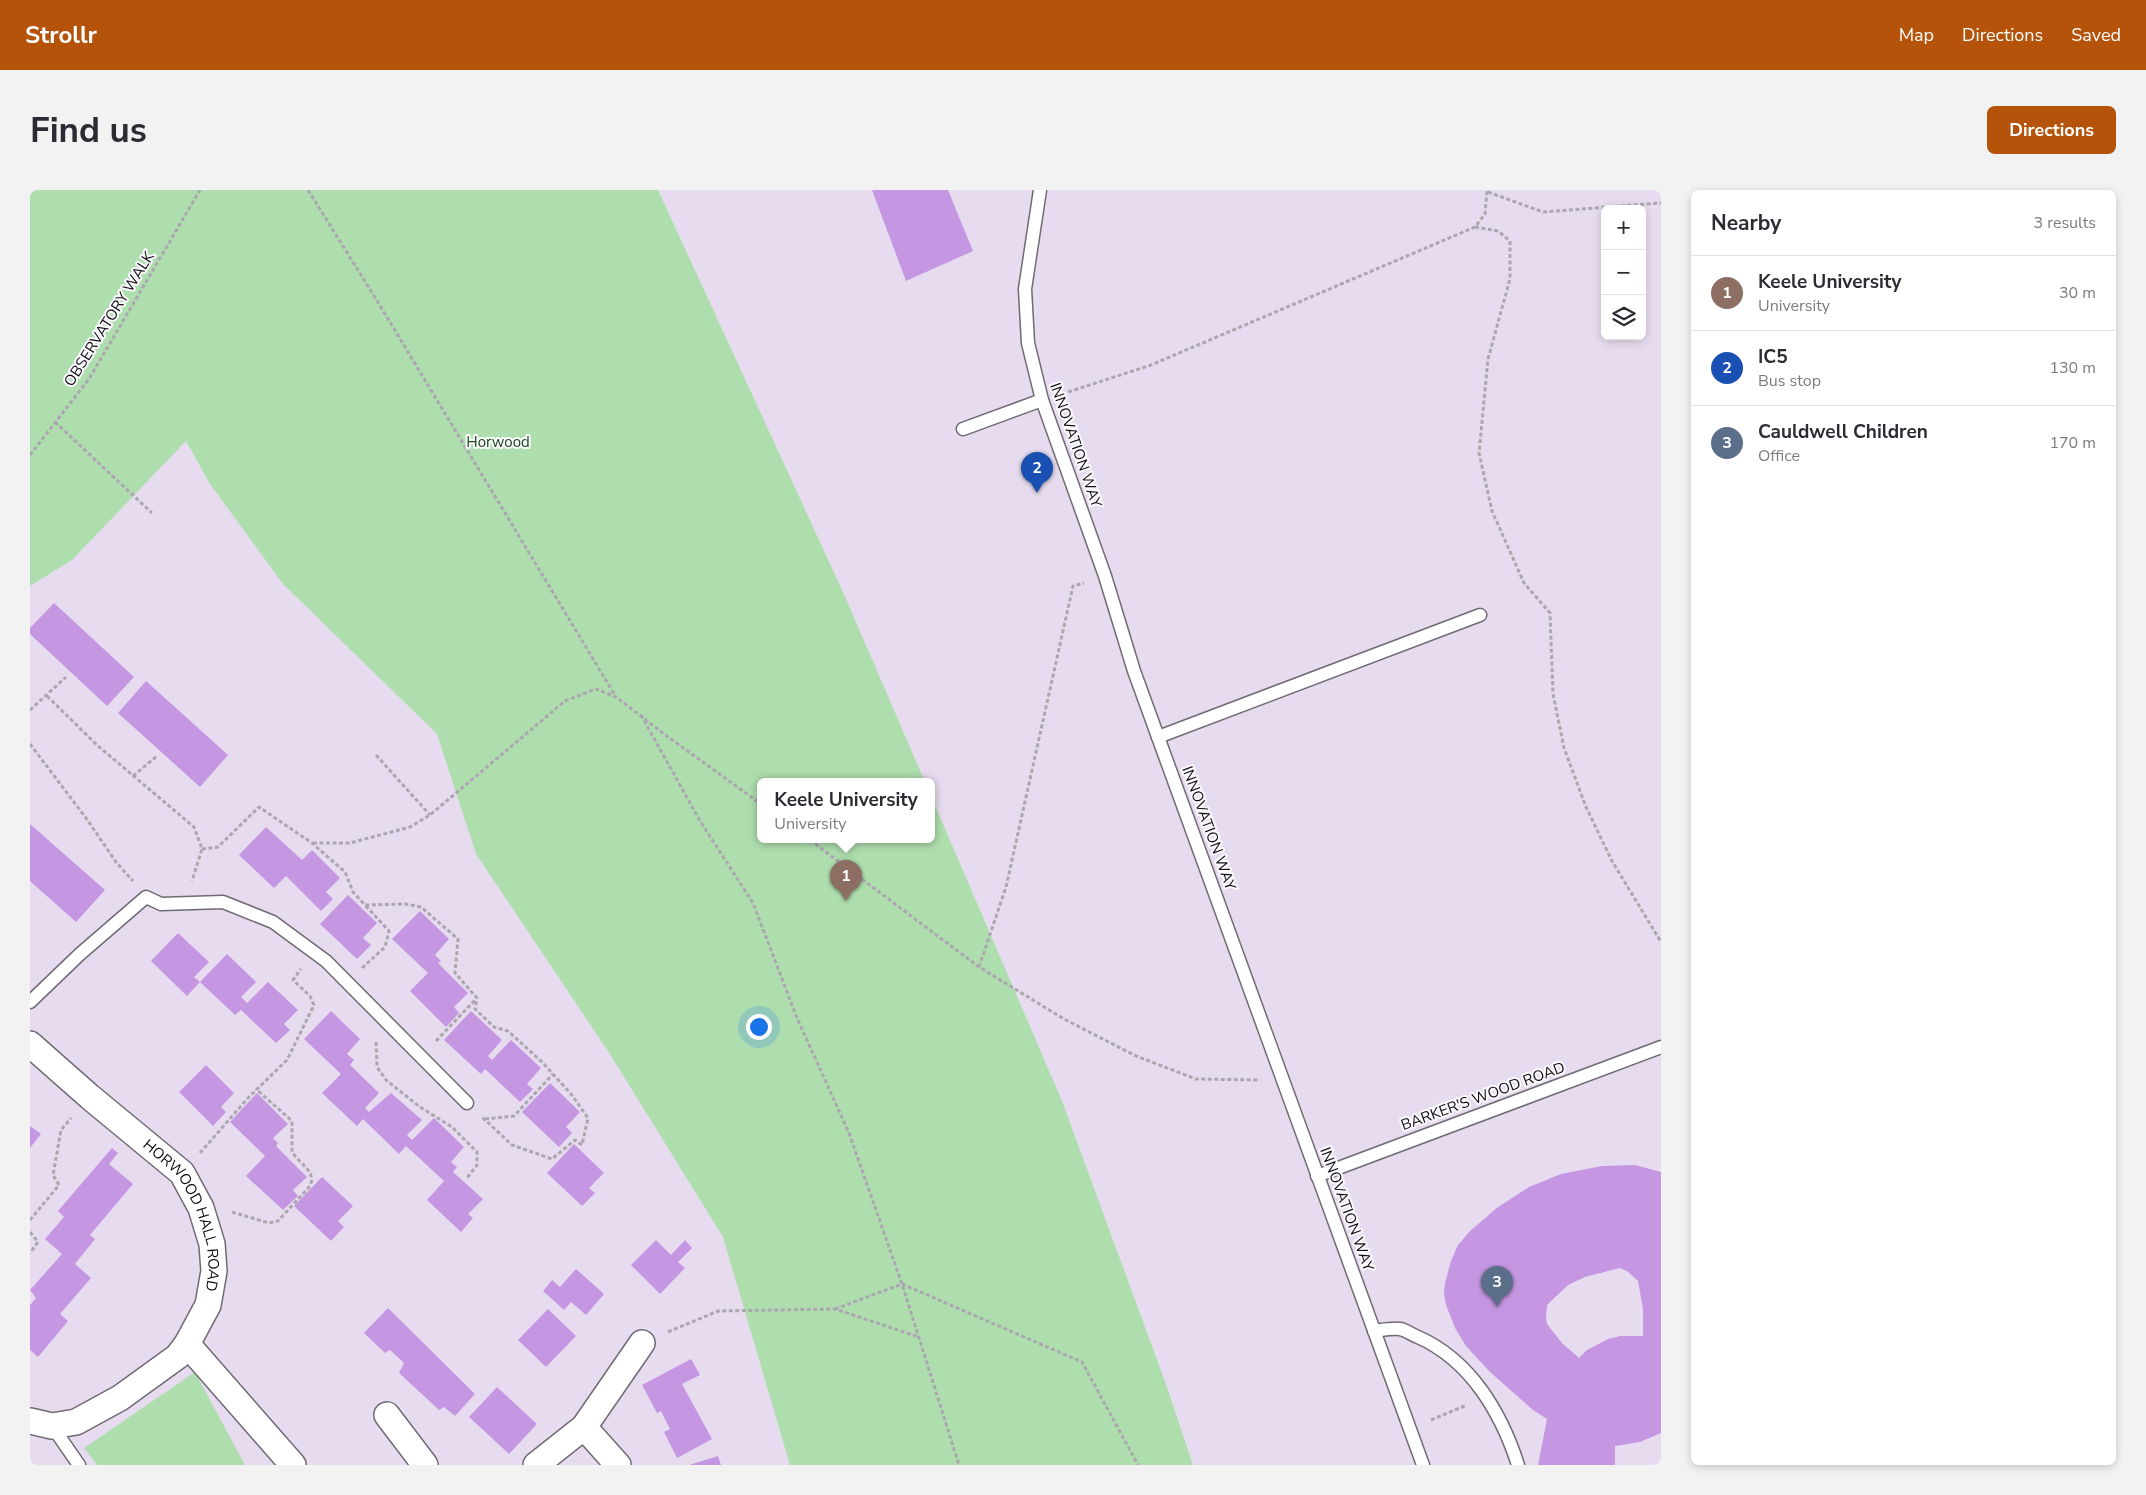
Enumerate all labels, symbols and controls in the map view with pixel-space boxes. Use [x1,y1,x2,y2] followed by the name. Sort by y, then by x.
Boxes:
[25,19,97,51] text: Strollr
[1899,23,1934,47] text: Map
[1962,23,2043,47] text: Directions
[2071,23,2121,47] text: Saved
[1987,106,2116,154] button: Directions
[30,107,147,154] text: Find us
[1601,205,1646,340] map controls
[1601,205,1646,250] button: +
[1711,209,1781,237] text: Nearby
[2034,212,2096,234] text: 3 results
[59,247,159,390] street label: OBSERVATORY WALK
[1601,250,1646,295] button: −
[1758,269,1901,295] text: Keele University
[1722,282,1732,304] text: 1
[2059,282,2096,304] text: 30 m
[1601,295,1646,340] button: layers
[1758,295,1830,317] text: University
[1758,344,1788,370] text: IC5
[1722,357,1732,379] text: 2
[2049,357,2096,379] text: 130 m
[1758,370,1821,392] text: Bus stop
[1045,380,1107,511] street label: INNOVATION WAY
[1758,419,1928,445] text: Cauldwell Children
[466,432,530,452] park label: Horwood
[1722,432,1732,454] text: 3
[2049,432,2096,454] text: 170 m
[1758,445,1800,467] text: Office
[1021,452,1053,493] pin: 2
[1177,763,1241,894] street label: INNOVATION WAY
[757,778,935,843] popup
[774,787,918,813] text: Keele University
[774,813,846,835] text: University
[830,860,862,901] pin: 1
[746,1014,772,1040] your location
[1398,1057,1568,1135] street label: BARKER'S WOOD ROAD
[139,1135,224,1293] street label: HORWOOD HALL ROAD
[1315,1144,1379,1275] street label: INNOVATION WAY
[1481,1266,1513,1307] pin: 3

